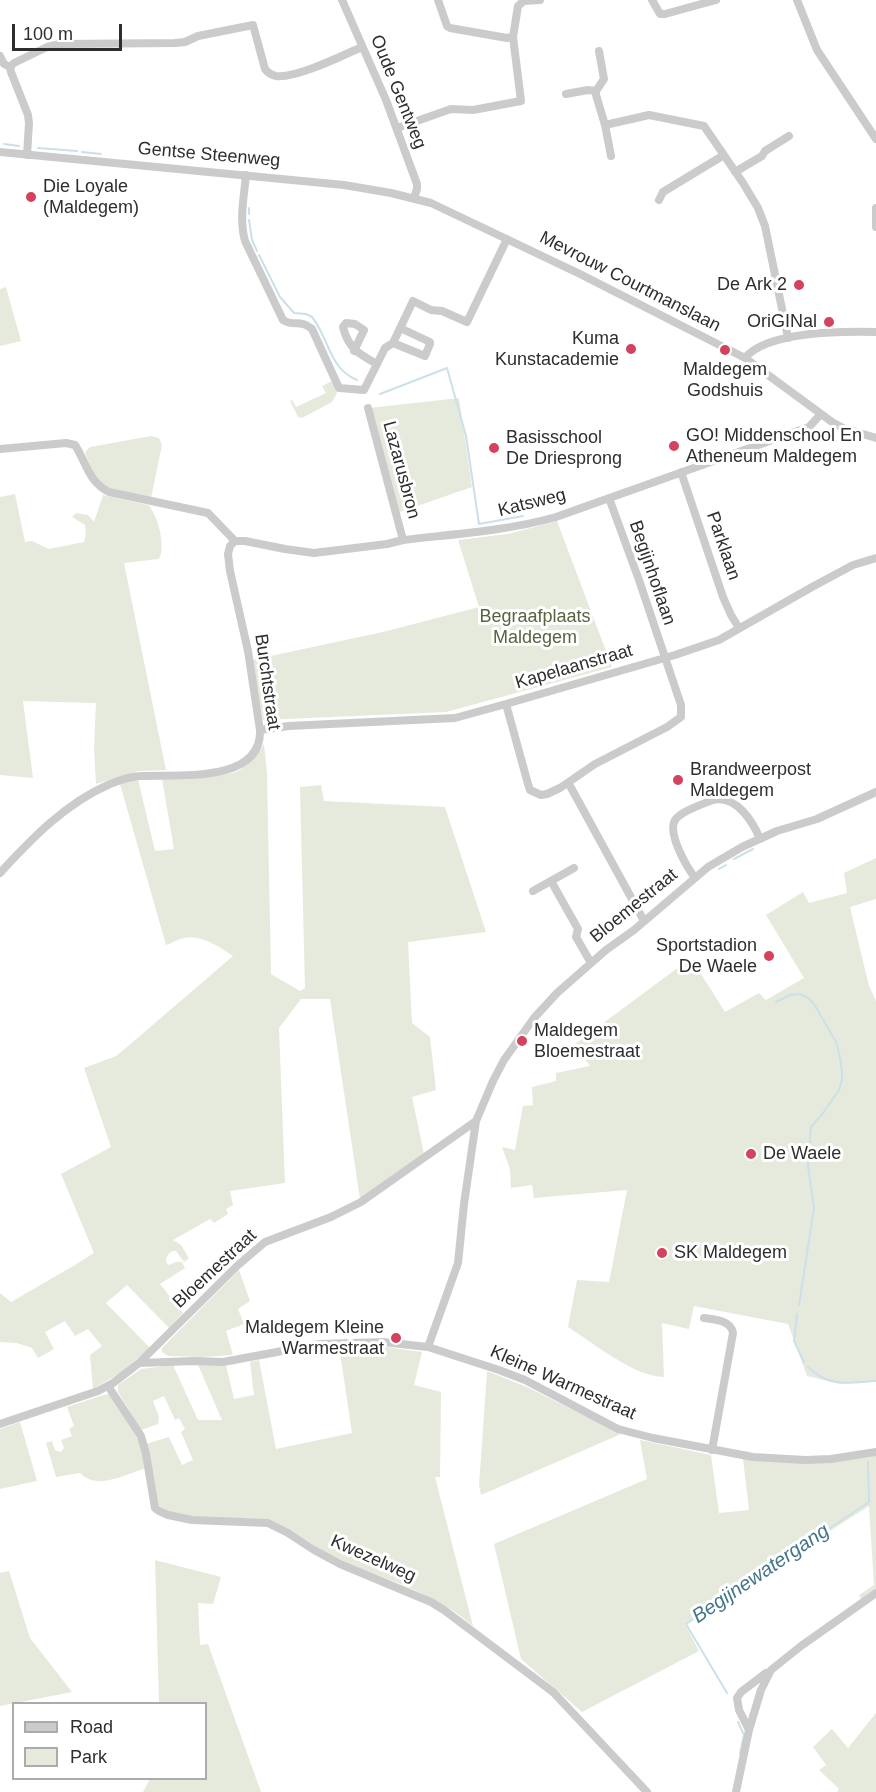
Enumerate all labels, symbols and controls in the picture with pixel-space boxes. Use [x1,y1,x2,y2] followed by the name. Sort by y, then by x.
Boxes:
[15,12,124,50] scale bar
[23,24,73,44] text: 100 m
[365,32,431,152] street label: Oude Gentweg
[137,138,281,172] street label: Gentse Steenweg
[43,176,139,219] place label: Die Loyale (Maldegem)
[24,190,38,204] marker: Die Loyale (Maldegem)
[536,227,724,337] street label: Mevrouw Courtmanslaan
[717,274,787,296] place label: De Ark 2
[792,278,806,292] marker: De Ark 2
[747,311,817,333] place label: OriGINal
[822,315,836,329] marker: OriGINal
[495,328,619,370] place label: Kuma Kunstacademie
[624,342,638,356] marker: Kuma Kunstacademie
[718,343,732,357] marker: Maldegem Godshuis
[683,359,767,401] place label: Maldegem Godshuis
[378,419,424,521] street label: Lazarusbron
[686,425,862,468] place label: GO! Middenschool En Atheneum Maldegem
[506,427,622,470] place label: Basisschool De Driesprong
[667,439,681,453] marker: GO! Middenschool En Atheneum Maldegem
[487,441,501,455] marker: Basisschool De Driesprong
[496,484,568,522] street label: Katsweg
[701,509,745,583] street label: Parklaan
[624,518,680,628] street label: Begijnhoflaan
[479,606,591,648] park label: Begraafplaats Maldegem
[250,632,284,732] street label: Burchtstraat
[513,640,635,694] street label: Kapelaanstraat
[690,759,811,802] place label: Brandweerpost Maldegem
[671,773,685,787] marker: Brandweerpost Maldegem
[586,864,682,948] street label: Bloemestraat
[656,935,757,978] place label: Sportstadion De Waele
[762,949,776,963] marker: Sportstadion De Waele
[534,1020,640,1062] place label: Maldegem Bloemestraat
[515,1034,529,1048] marker: Maldegem Bloemestraat
[763,1143,841,1165] place label: De Waele
[744,1147,758,1161] marker: De Waele
[169,1225,261,1313] street label: Bloemestraat
[674,1242,787,1264] place label: SK Maldegem
[655,1246,669,1260] marker: SK Maldegem
[245,1317,384,1360] place label: Maldegem Kleine Warmestraat
[389,1331,403,1345] marker: Maldegem Kleine Warmestraat
[487,1341,639,1425] street label: Kleine Warmestraat
[688,1519,834,1629] water label: Begijnewatergang
[327,1531,419,1587] street label: Kwezelweg
[12,1702,207,1780] legend
[70,1717,113,1737] text: Road
[70,1747,107,1767] text: Park

